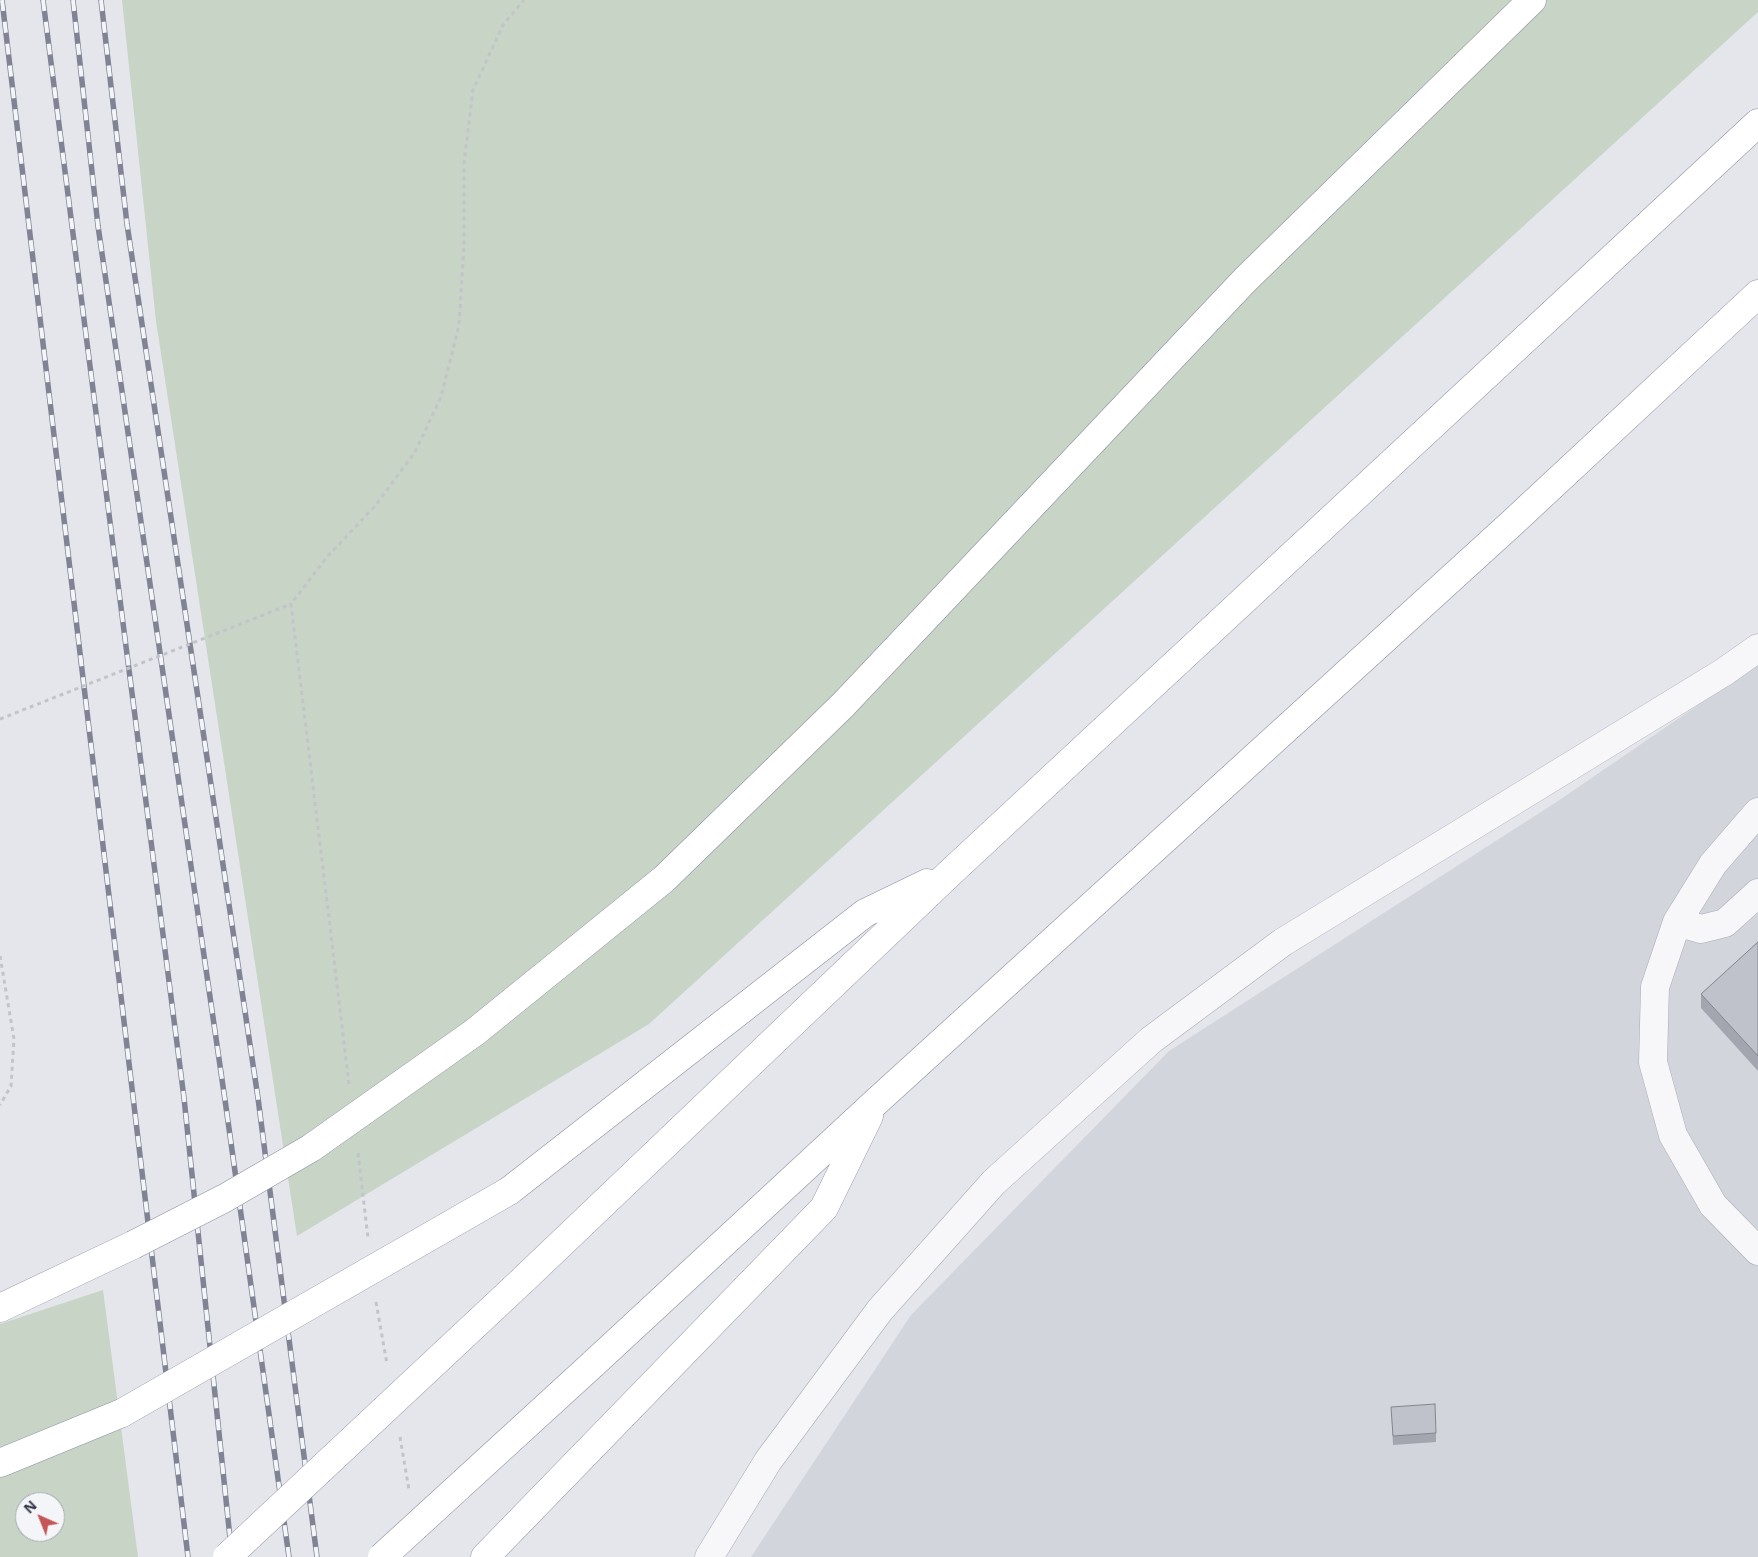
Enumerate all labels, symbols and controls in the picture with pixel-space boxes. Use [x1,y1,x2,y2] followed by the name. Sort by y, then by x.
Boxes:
[15,1492,65,1542] north arrow
[19,1496,41,1517] text: N

